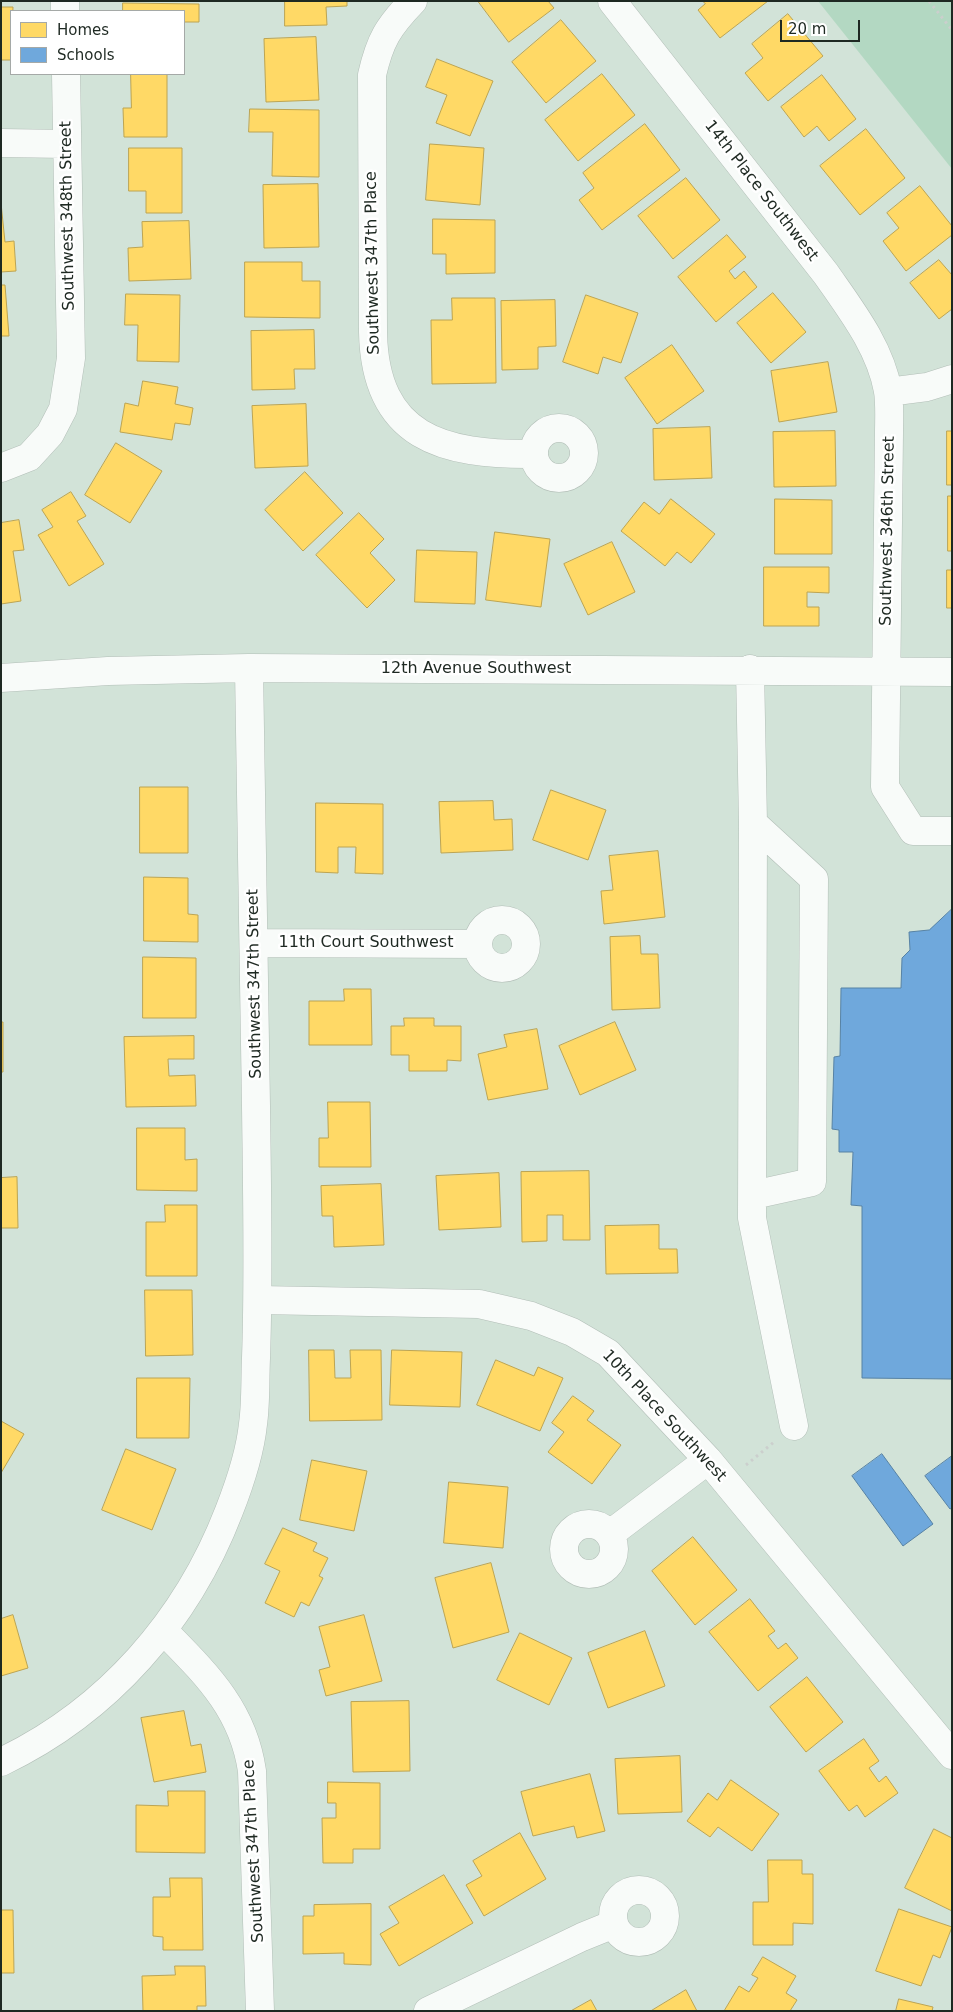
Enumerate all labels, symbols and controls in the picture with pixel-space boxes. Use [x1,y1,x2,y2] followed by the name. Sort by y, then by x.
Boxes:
[10,10,185,75] legend
[783,10,863,42] scale bar
[788,20,826,38] text: 20 m
[57,21,109,39] text: Homes
[57,46,115,64] text: Schools
[700,117,822,265] street label: 14th Place Southwest
[57,121,79,311] street label: Southwest 348th Street
[362,171,384,355] street label: Southwest 347th Place
[877,436,899,626] street label: Southwest 346th Street
[381,659,571,679] street label: 12th Avenue Southwest
[244,889,266,1079] street label: Southwest 347th Street
[279,933,453,953] street label: 11th Court Southwest
[598,1346,730,1486] street label: 10th Place Southwest
[240,1759,268,1943] street label: Southwest 347th Place

